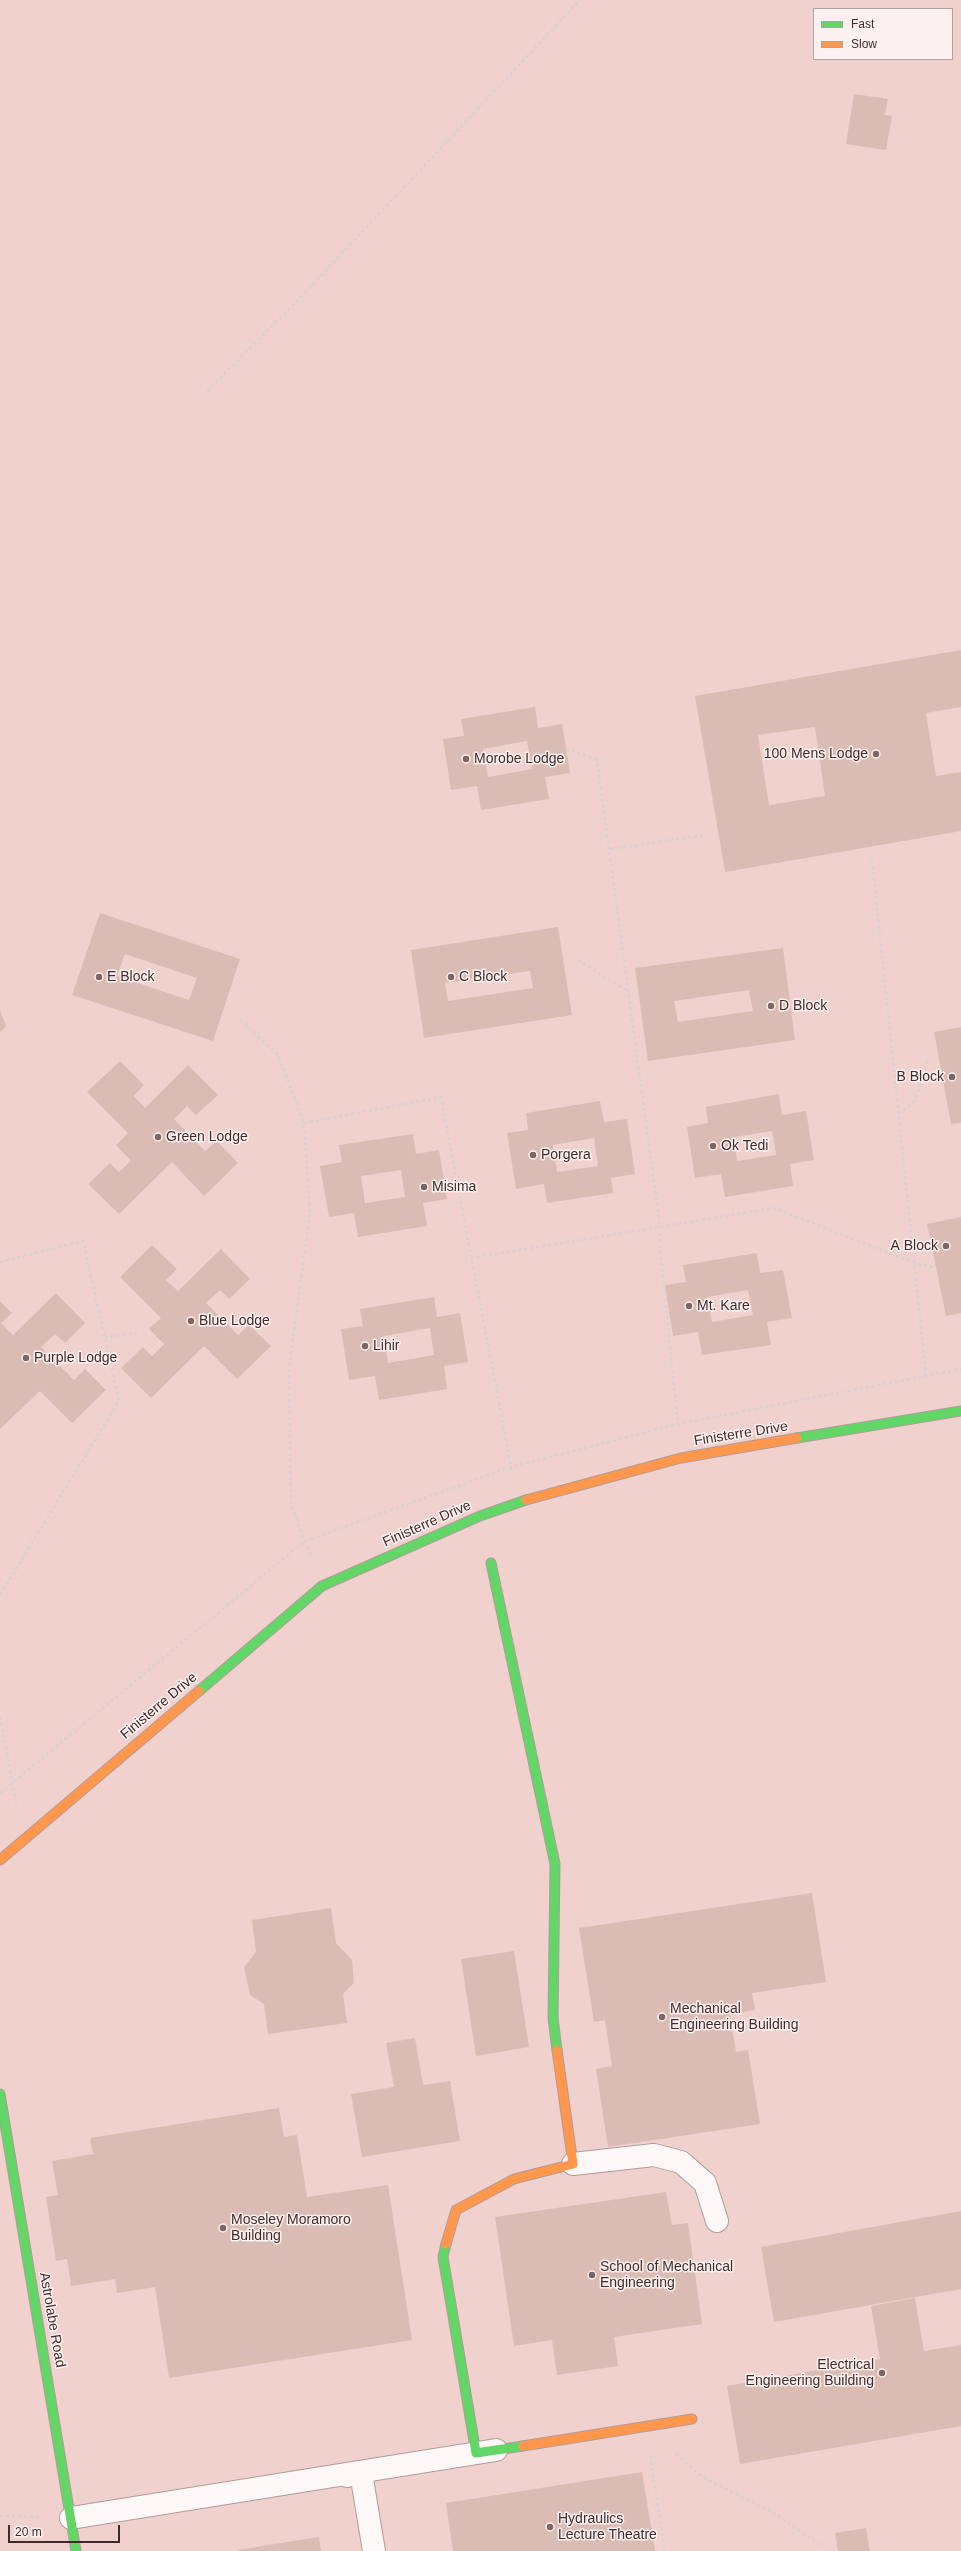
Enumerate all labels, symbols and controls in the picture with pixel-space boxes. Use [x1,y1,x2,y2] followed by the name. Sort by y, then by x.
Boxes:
[813,8,953,60] legend
[851,17,874,31] text: Fast
[851,37,877,51] text: Slow
[764,746,868,762] place label: 100 Mens Lodge
[871,749,881,759] marker: 100 Mens Lodge
[474,751,564,767] place label: Morobe Lodge
[461,754,471,764] marker: Morobe Lodge
[107,969,154,985] place label: E Block
[459,969,507,985] place label: C Block
[94,972,104,982] marker: E Block
[446,972,456,982] marker: C Block
[779,998,827,1014] place label: D Block
[766,1001,776,1011] marker: D Block
[897,1069,944,1085] place label: B Block
[947,1072,957,1082] marker: B Block
[166,1129,248,1145] place label: Green Lodge
[153,1132,163,1142] marker: Green Lodge
[721,1138,768,1154] place label: Ok Tedi
[708,1141,718,1151] marker: Ok Tedi
[541,1147,591,1163] place label: Porgera
[528,1150,538,1160] marker: Porgera
[432,1179,476,1195] place label: Misima
[419,1182,429,1192] marker: Misima
[891,1238,938,1254] place label: A Block
[941,1241,951,1251] marker: A Block
[697,1298,750,1314] place label: Mt. Kare
[684,1301,694,1311] marker: Mt. Kare
[199,1313,270,1329] place label: Blue Lodge
[186,1316,196,1326] marker: Blue Lodge
[373,1338,399,1354] place label: Lihir
[360,1341,370,1351] marker: Lihir
[34,1350,117,1366] place label: Purple Lodge
[21,1353,31,1363] marker: Purple Lodge
[693,1418,789,1450] street label: Finisterre Drive
[380,1497,474,1551] street label: Finisterre Drive
[117,1669,201,1743] street label: Finisterre Drive
[670,2001,798,2034] place label: Mechanical Engineering Building
[657,2012,667,2022] marker: Mechanical Engineering Building
[231,2212,351,2244] place label: Moseley Moramoro Building
[218,2223,228,2233] marker: Moseley Moramoro Building
[600,2259,733,2292] place label: School of Mechanical Engineering
[587,2270,597,2280] marker: School of Mechanical Engineering
[35,2271,69,2369] street label: Astrolabe Road
[746,2357,874,2390] place label: Electrical Engineering Building
[877,2368,887,2378] marker: Electrical Engineering Building
[558,2511,657,2544] place label: Hydraulics Lecture Theatre
[10,2517,122,2543] scale bar
[545,2522,555,2532] marker: Hydraulics Lecture Theatre
[15,2525,42,2539] text: 20 m

